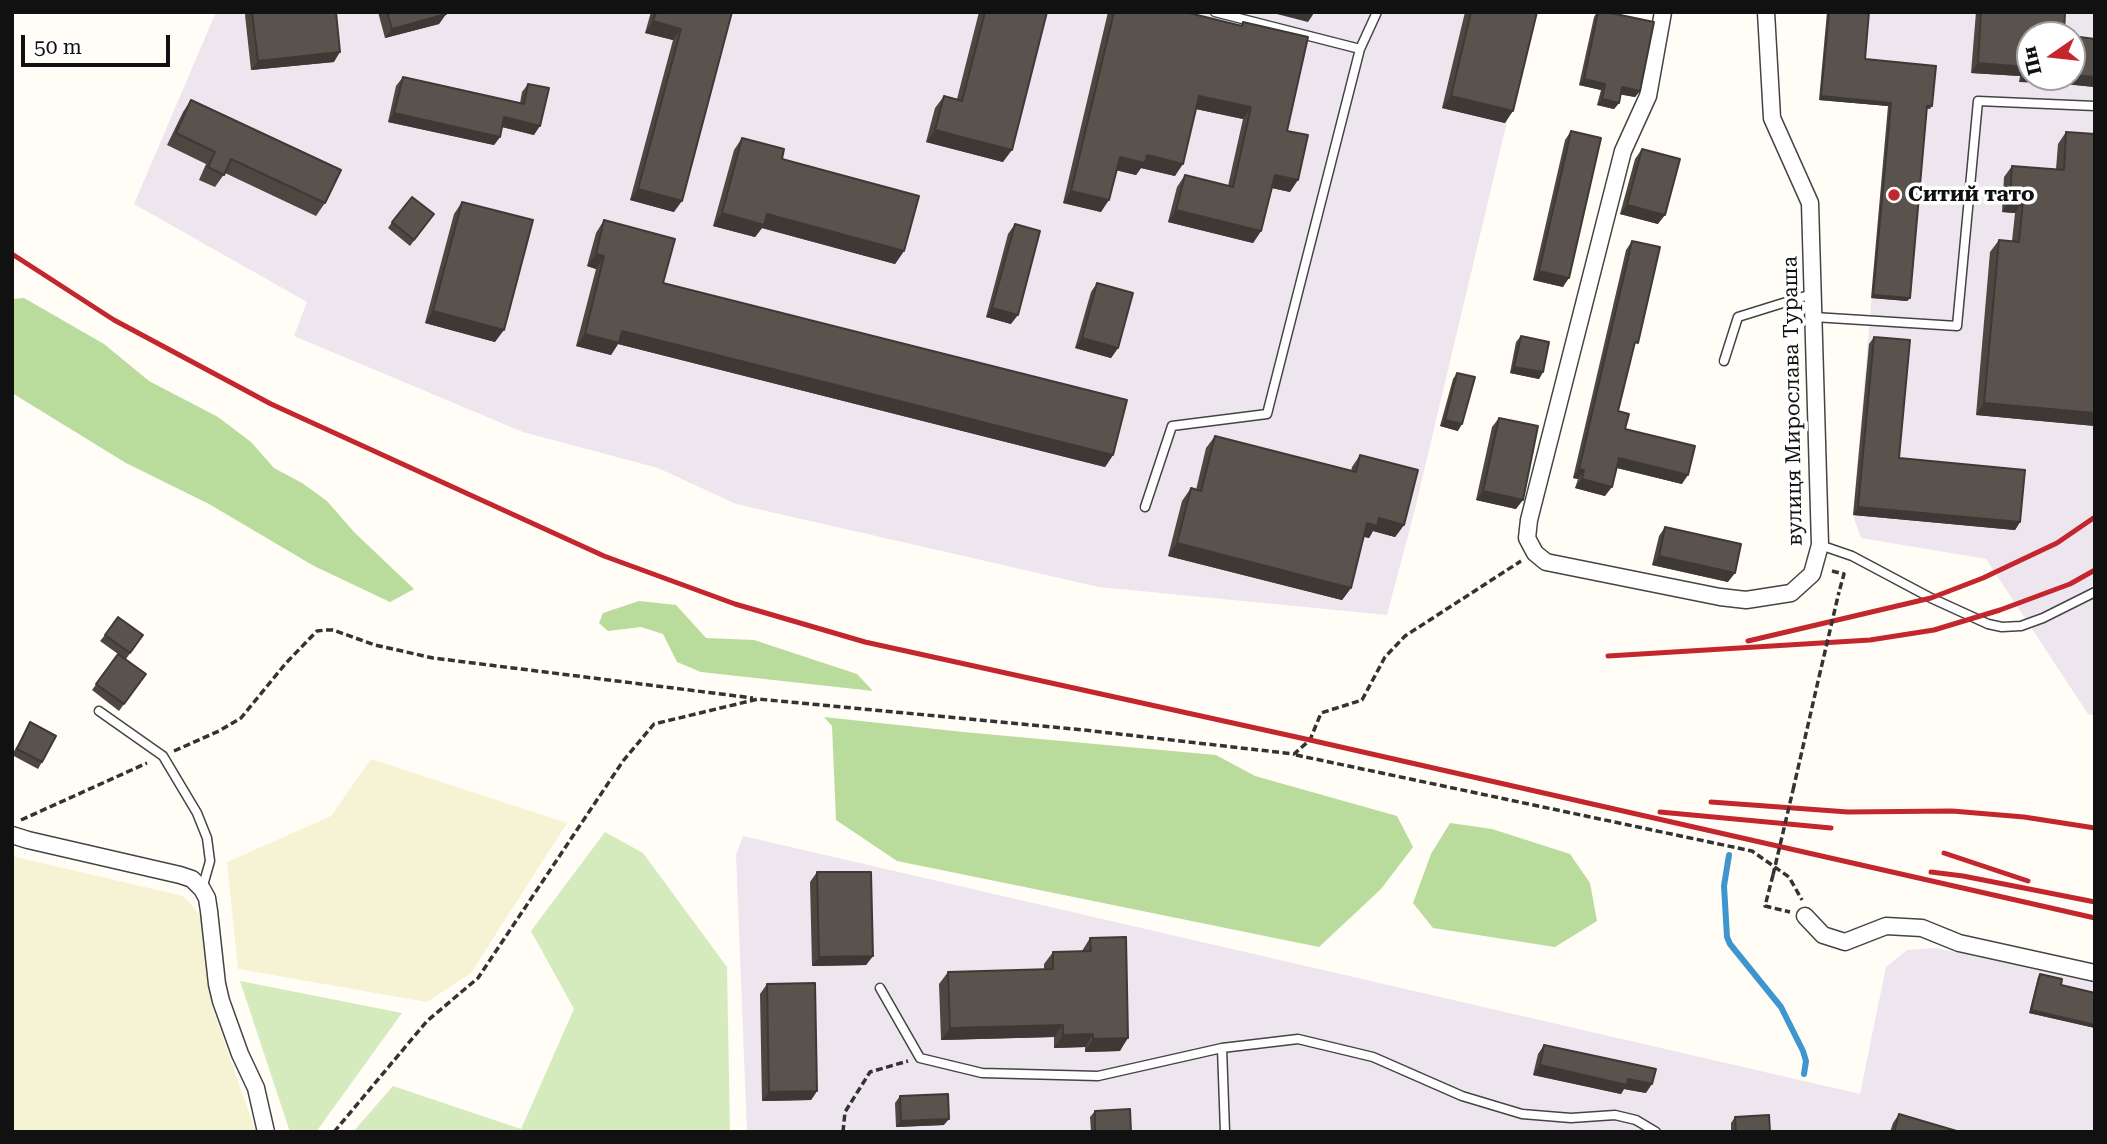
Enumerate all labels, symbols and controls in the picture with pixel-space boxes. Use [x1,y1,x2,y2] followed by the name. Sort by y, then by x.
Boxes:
[24,21,173,65] scale bar
[2016,21,2086,91] north arrow
[34,35,82,59] text: 50 m
[2017,44,2047,77] text: Пн
[1908,182,2035,208] place label: Ситий тато
[1886,187,1902,203] marker: Ситий тато
[1778,256,1808,546] street label: вулиця Мирослава Тураша

